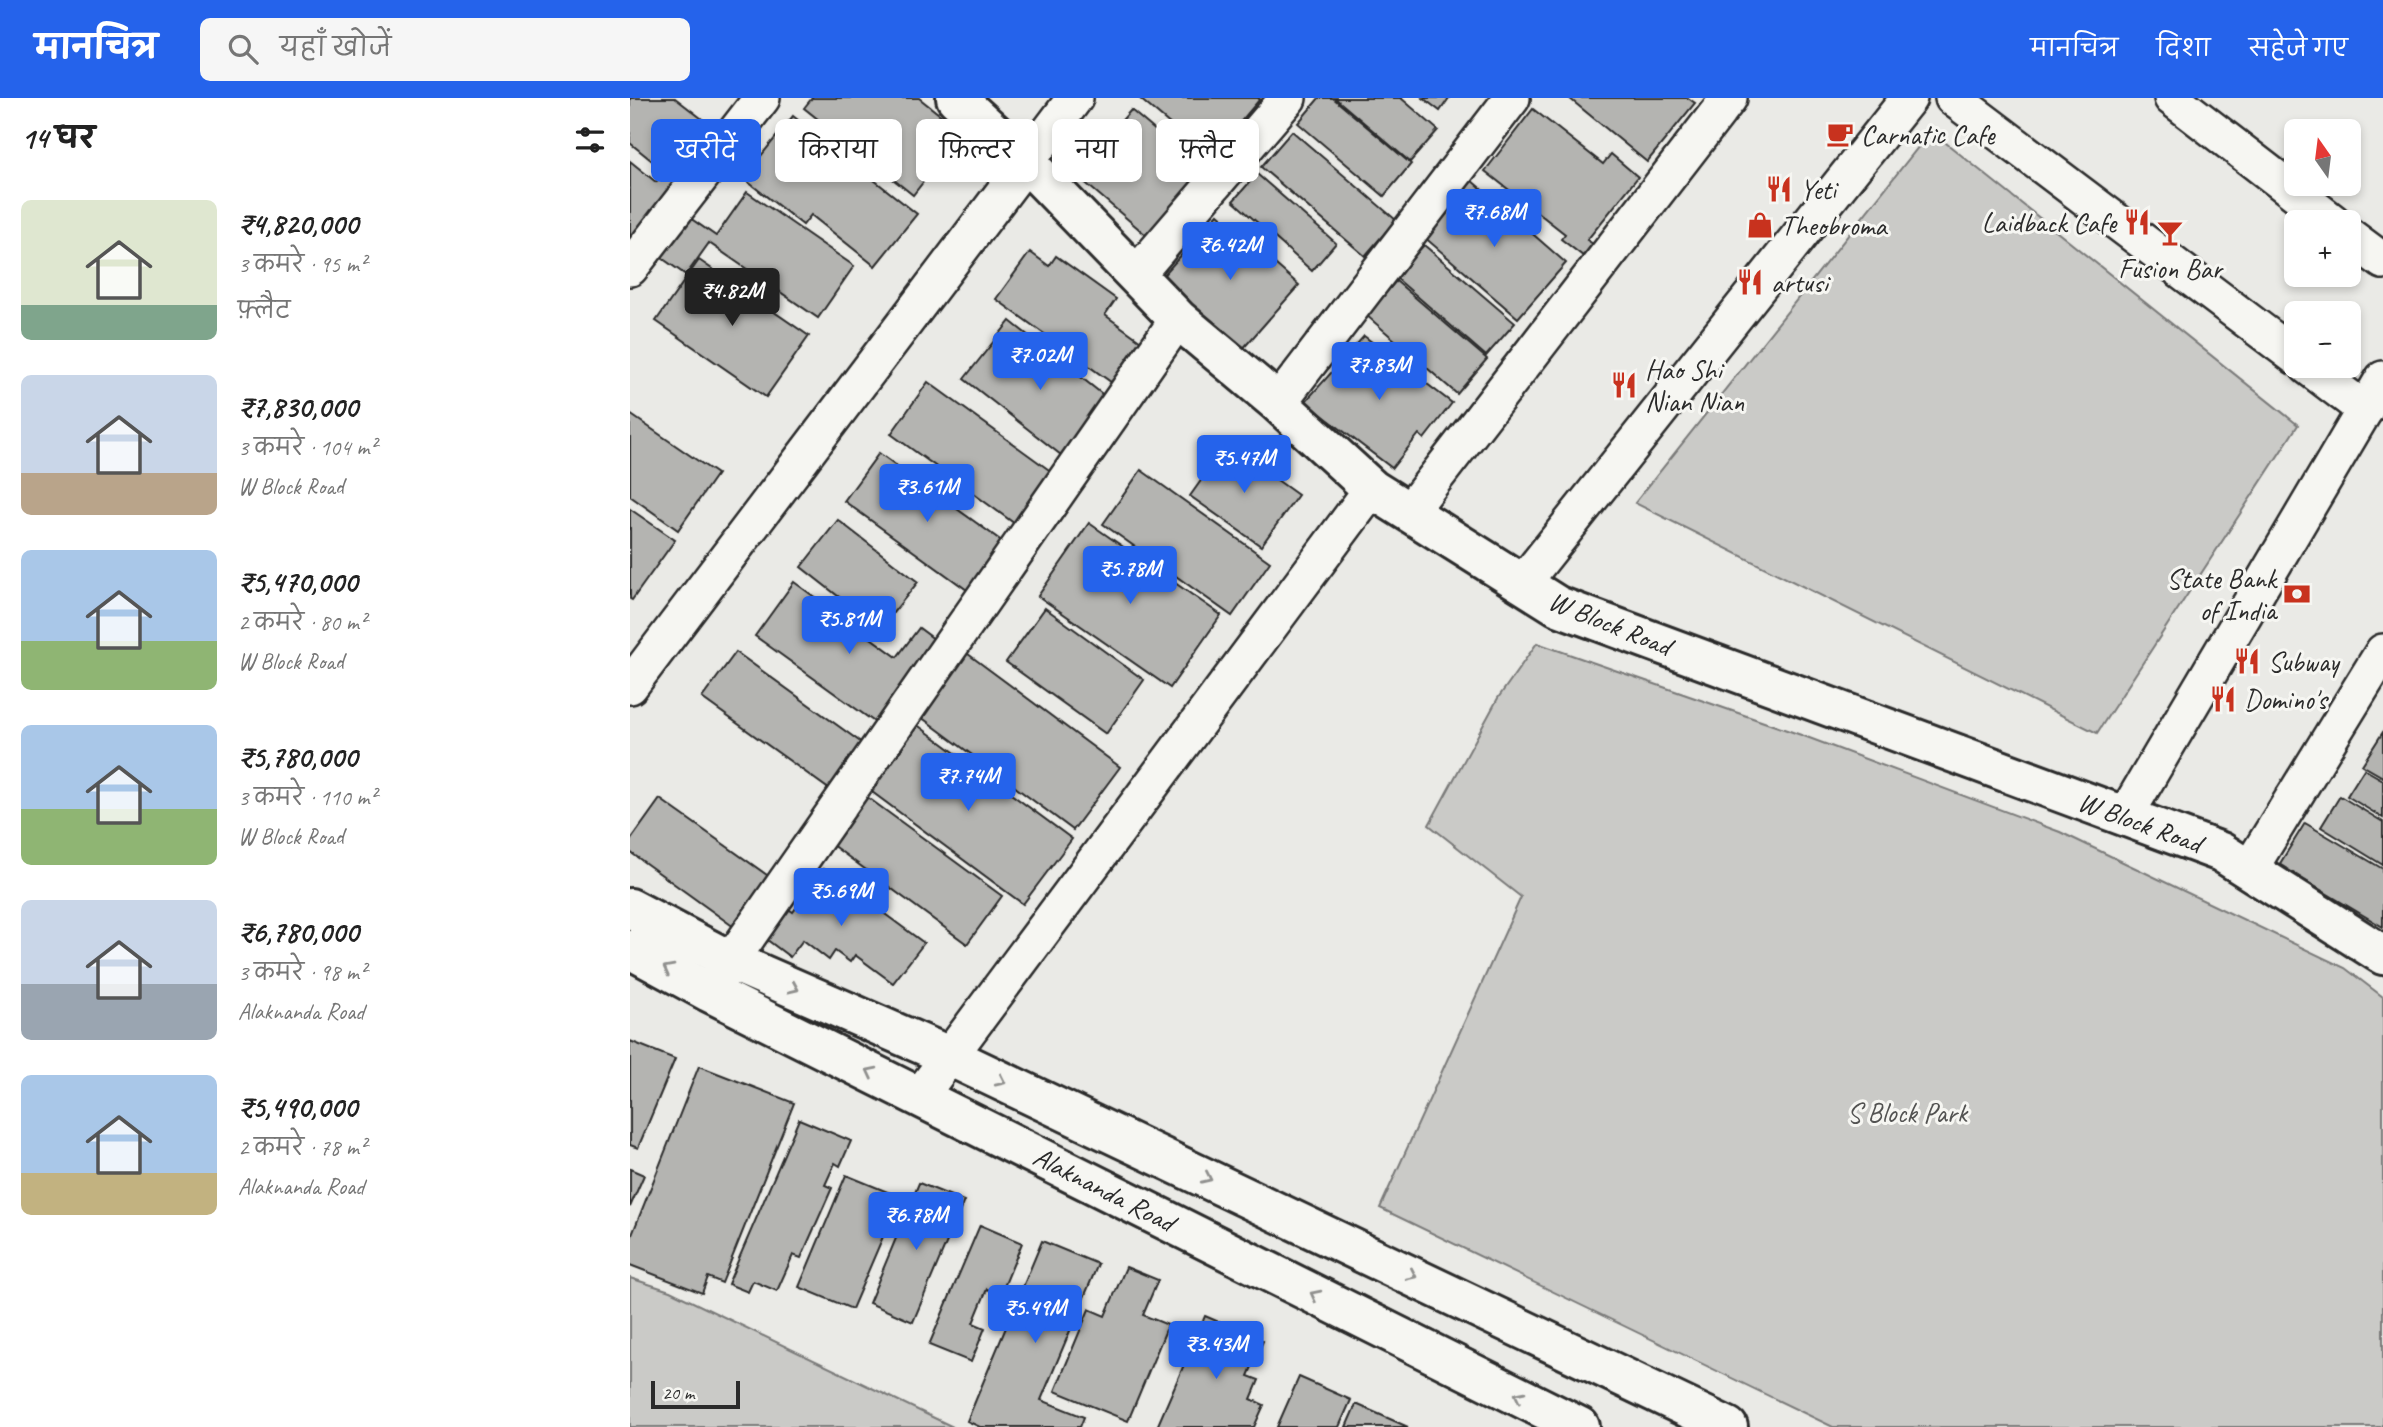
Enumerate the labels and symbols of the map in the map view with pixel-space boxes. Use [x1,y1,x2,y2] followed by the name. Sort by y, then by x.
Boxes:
[1861,117,1996,152] place label: Carnatic Cafe
[1825,119,1855,149] cafe icon: Carnatic Cafe
[2284,119,2361,196] north arrow
[1800,172,1840,207] place label: Yeti
[1764,174,1794,204] restaurant icon: Yeti
[1437,190,1551,249] pin: ₹7.68M
[1982,205,2118,240] place label: Laidback Cafe
[2122,207,2152,237] restaurant icon: Laidback Cafe
[1781,208,1888,243] place label: Theobroma
[1745,210,1775,240] shop icon: Theobroma
[2155,218,2185,248] bar icon: Fusion Bar
[1173,222,1287,282] pin: ₹6.42M
[2118,251,2224,286] place label: Fusion Bar
[1771,265,1831,300] place label: artusi
[1735,267,1765,297] restaurant icon: artusi
[675,268,789,328] pin: ₹4.82M
[983,332,1097,392] pin: ₹7.02M
[1322,342,1436,402] pin: ₹7.83M
[1645,352,1744,419] place label: Hao Shi Nian Nian
[1609,370,1639,400] restaurant icon: Hao Shi Nian Nian
[1187,436,1301,495] pin: ₹5.47M
[870,464,984,524] pin: ₹3.61M
[1073,546,1187,606] pin: ₹5.78M
[2167,561,2279,628] place label: State Bank of India
[2282,579,2312,609] bank icon: State Bank of India
[1544,583,1680,665] street label: W Block Road
[792,596,906,656] pin: ₹5.81M
[2268,644,2341,679] place label: Subway
[2232,646,2262,676] restaurant icon: Subway
[2244,682,2329,717] place label: Domino's
[2208,684,2238,714] restaurant icon: Domino's
[911,754,1025,813] pin: ₹7.74M
[2074,784,2210,862] street label: W Block Road
[784,868,898,928] pin: ₹5.69M
[663,964,675,978] one-way arrow
[786,980,799,994] one-way arrow
[866,1067,878,1081] one-way arrow
[994,1073,1006,1087] one-way arrow
[1847,1095,1969,1130] park label: S Block Park
[1028,1138,1184,1241] street label: Alaknanda Road
[1200,1170,1212,1184] one-way arrow
[859,1192,973,1252] pin: ₹6.78M
[1405,1267,1418,1281] one-way arrow
[978,1286,1092,1345] pin: ₹5.49M
[1310,1289,1322,1303] one-way arrow
[1159,1322,1273,1381] pin: ₹3.43M
[651,1378,740,1410] scale bar
[1514,1391,1526,1405] one-way arrow

